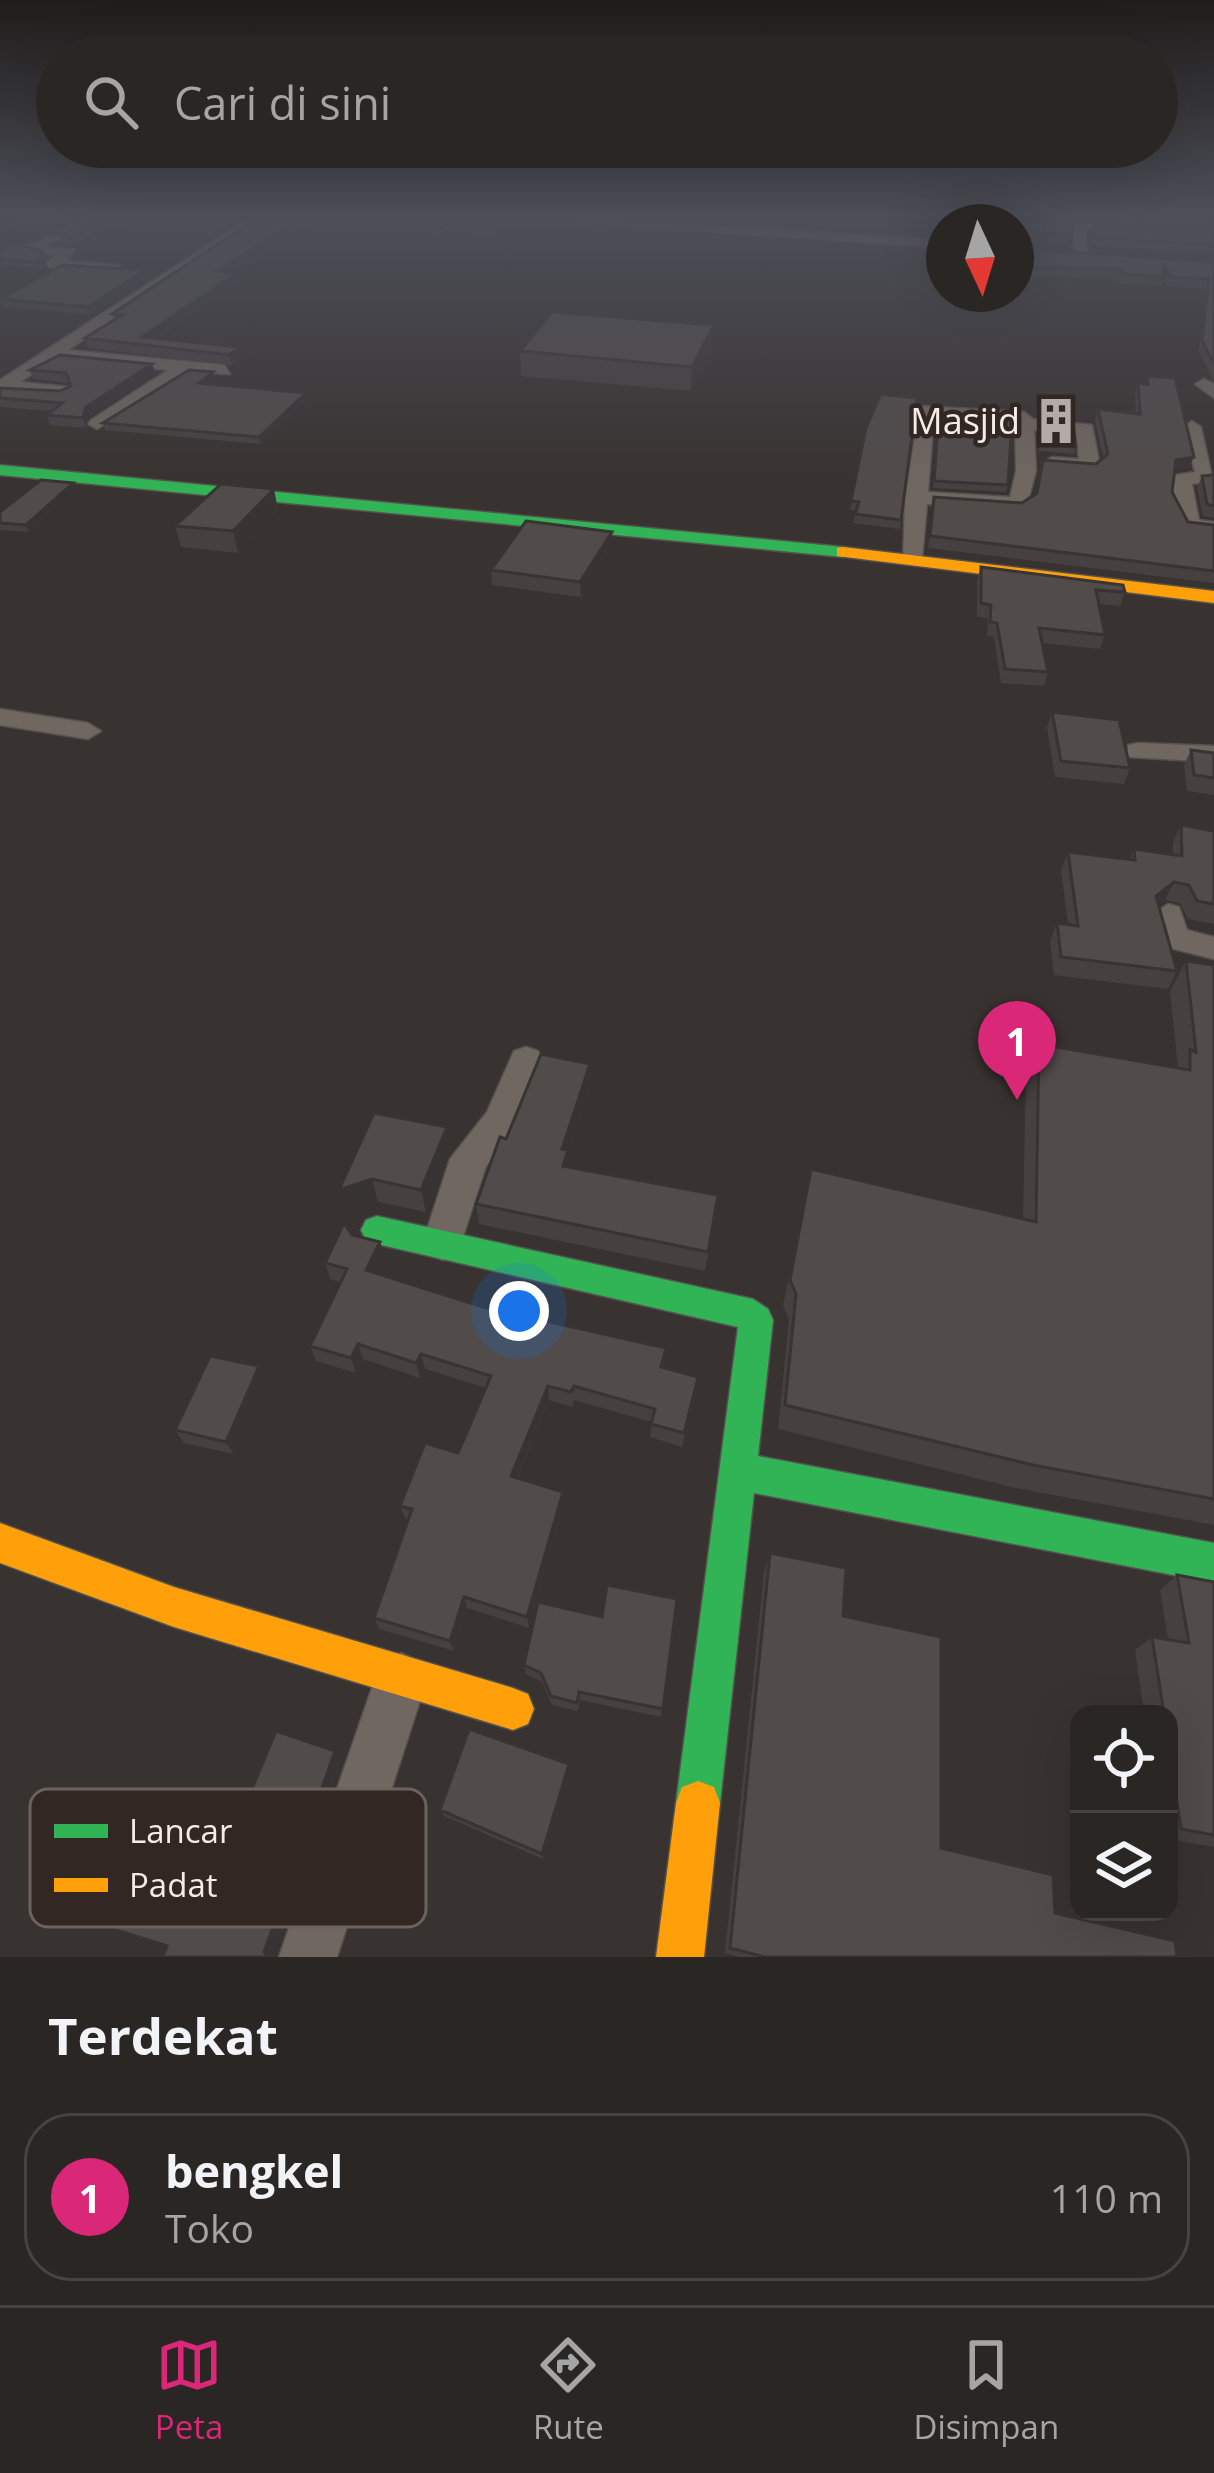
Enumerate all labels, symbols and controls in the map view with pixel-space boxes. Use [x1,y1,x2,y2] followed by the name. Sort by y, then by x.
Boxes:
[36,36,1178,168] search box
[78,69,144,135] icon: search
[174,72,391,133] text: Cari di sini
[926,204,1034,312] north arrow
[910,396,1020,445] place label: Masjid
[1031,396,1081,446] building icon: Masjid
[978,1001,1056,1100] pin: 1
[489,1281,549,1341] your location
[1070,1705,1178,1921] map controls
[1070,1705,1178,1813] button: locate
[30,1789,426,1927] legend
[129,1808,232,1853] text: Lancar
[1070,1813,1178,1921] button: layers
[129,1862,217,1907] text: Padat
[48,2000,278,2070] text: Terdekat
[165,2140,343,2201] text: bengkel
[79,2171,101,2224] text: 1
[1050,2171,1163,2224] text: 110 m
[165,2201,254,2254] text: Toko
[155,2332,223,2449] tab: Peta
[533,2332,604,2449] tab: Rute
[913,2332,1059,2449] tab: Disimpan

